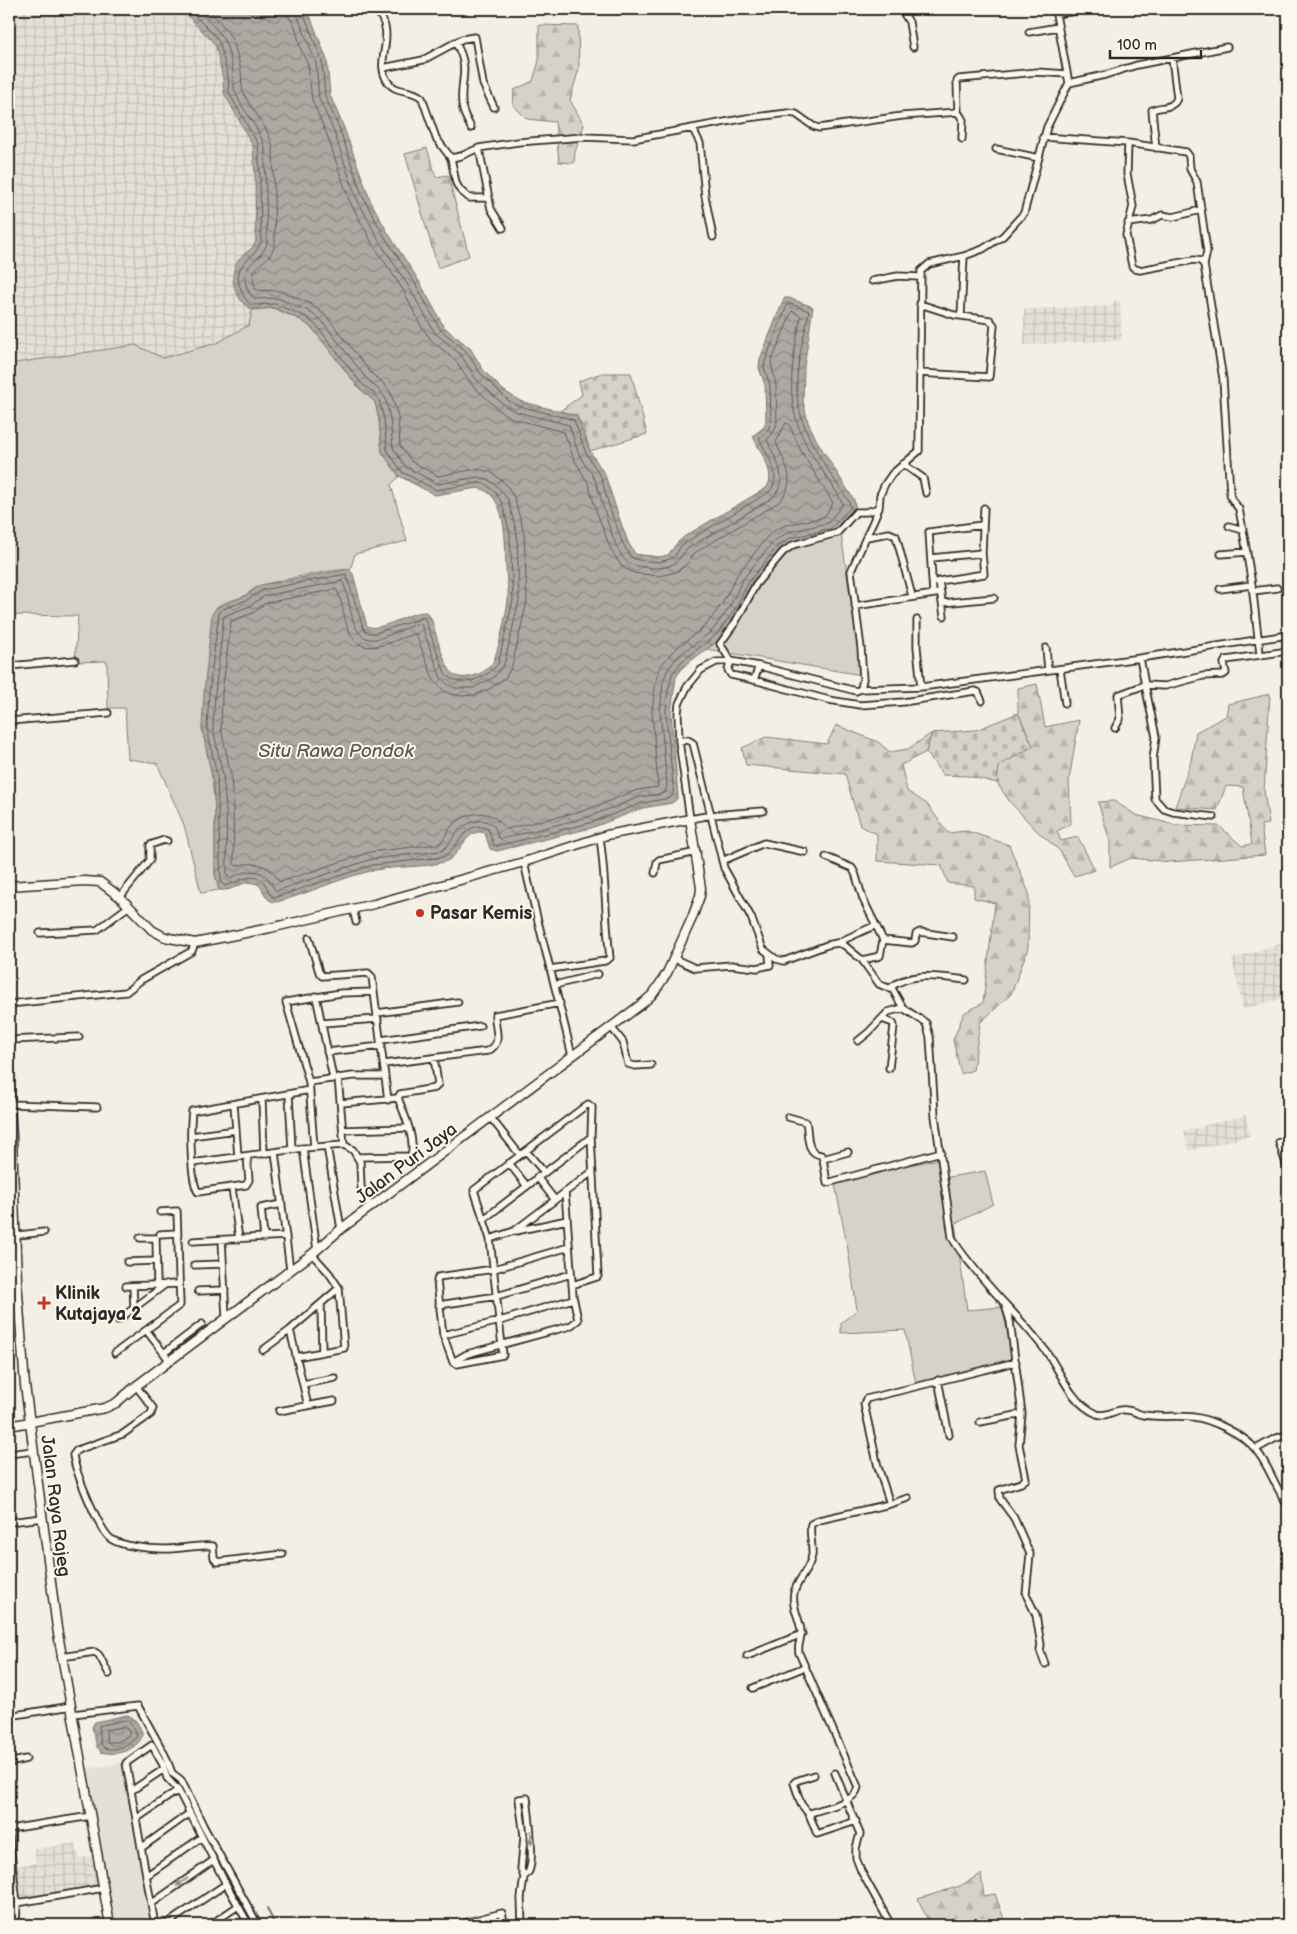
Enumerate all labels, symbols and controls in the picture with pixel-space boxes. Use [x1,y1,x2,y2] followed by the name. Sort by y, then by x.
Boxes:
[1110,28,1201,60] scale bar
[1117,36,1157,55] text: 100 m
[258,740,414,763] water label: Situ Rawa Pondok
[430,903,533,924] place label: Pasar Kemis
[414,907,426,919] marker: Pasar Kemis
[352,1119,461,1208] street label: Jalan Puri Jaya
[55,1283,142,1325] place label: Klinik Kutajaya 2
[37,1296,51,1310] marker: Klinik Kutajaya 2
[36,1434,75,1578] street label: Jalan Raya Rajeg
[527,1831,535,1847] one-way arrow
[175,1877,189,1887] one-way arrow

